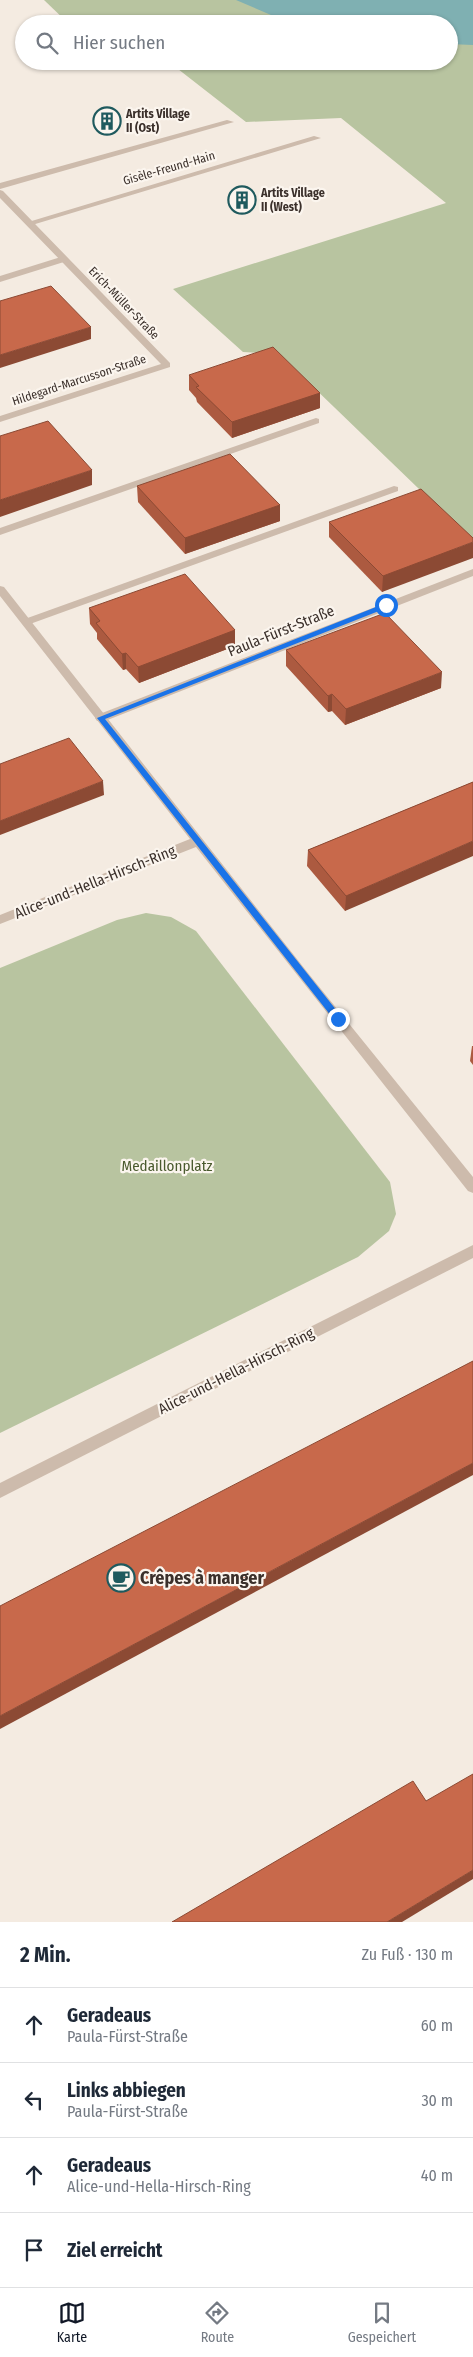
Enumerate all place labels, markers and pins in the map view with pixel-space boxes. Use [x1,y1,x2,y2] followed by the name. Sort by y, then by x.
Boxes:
[92,106,122,136] building icon: Artits Village II (Ost)
[125,107,190,135] place label: Artits Village II (Ost)
[227,185,257,215] building icon: Artits Village II (West)
[260,186,325,214] place label: Artits Village II (West)
[106,1563,136,1593] cafe icon: Crêpes à manger
[140,1567,264,1589] place label: Crêpes à manger

